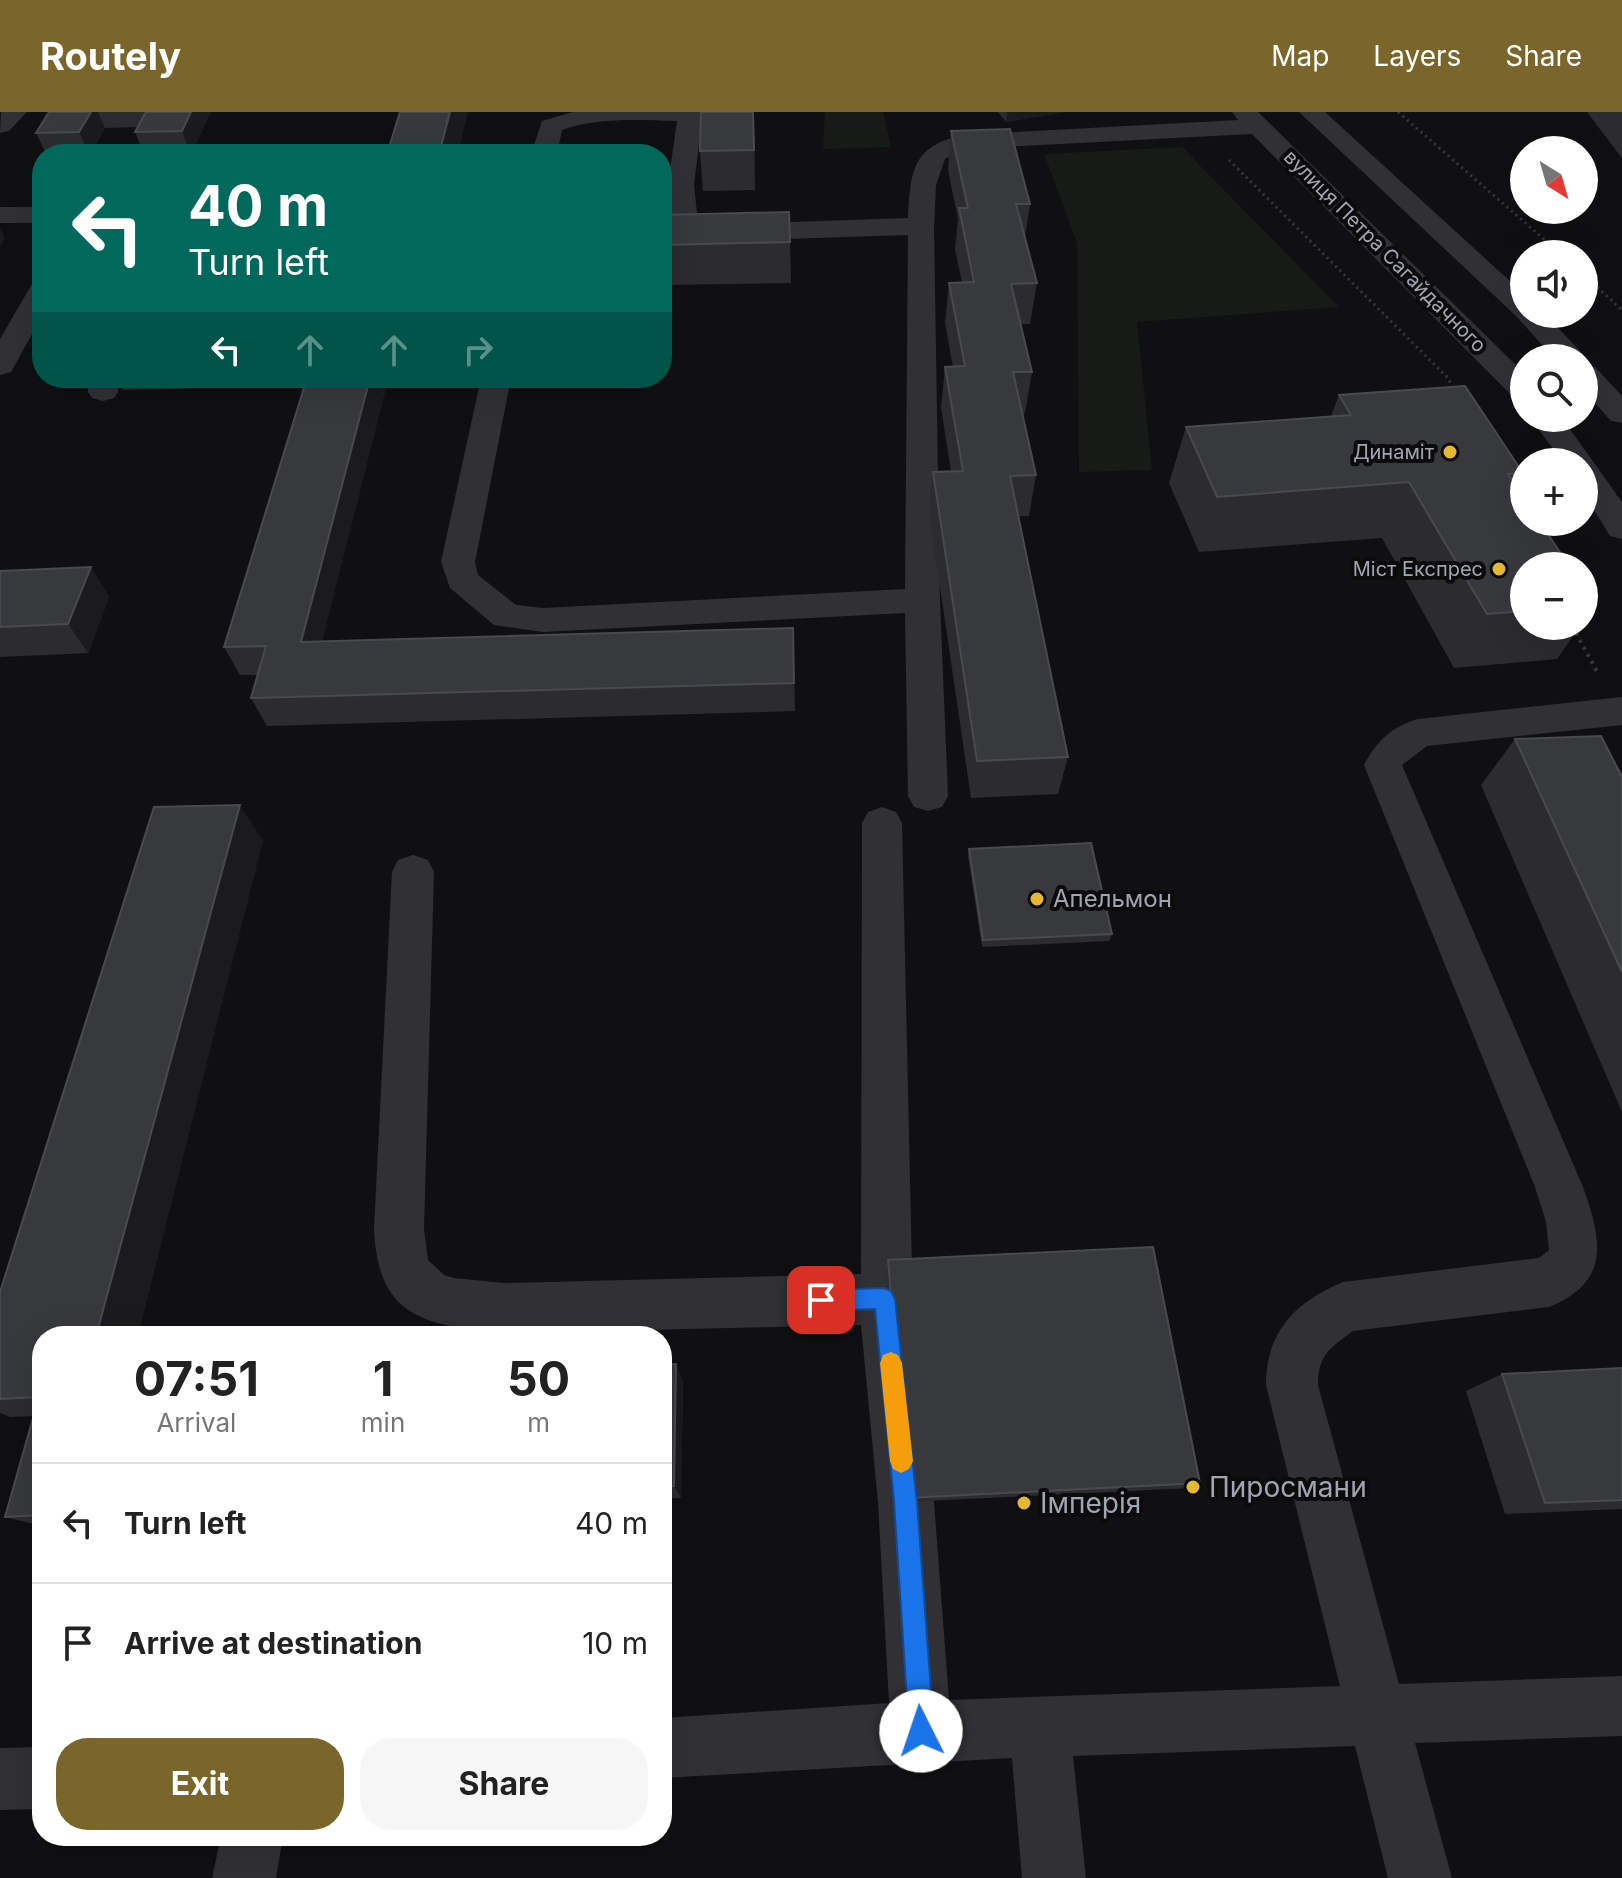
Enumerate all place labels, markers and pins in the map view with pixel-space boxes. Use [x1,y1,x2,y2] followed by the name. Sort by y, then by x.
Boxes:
[1353,440,1435,464] place label: Динаміт
[1441,443,1459,461] marker: Динаміт
[1353,557,1483,581] place label: Міст Експрес
[1490,560,1508,578] marker: Міст Експрес
[1053,884,1172,913] place label: Апельмон
[1028,890,1046,908] marker: Апельмон
[787,1266,855,1334] pin
[1209,1470,1367,1504] place label: Пиросмани
[1184,1478,1202,1496] marker: Пиросмани
[1040,1486,1141,1520] place label: Імперія
[1015,1494,1033,1512] marker: Імперія

